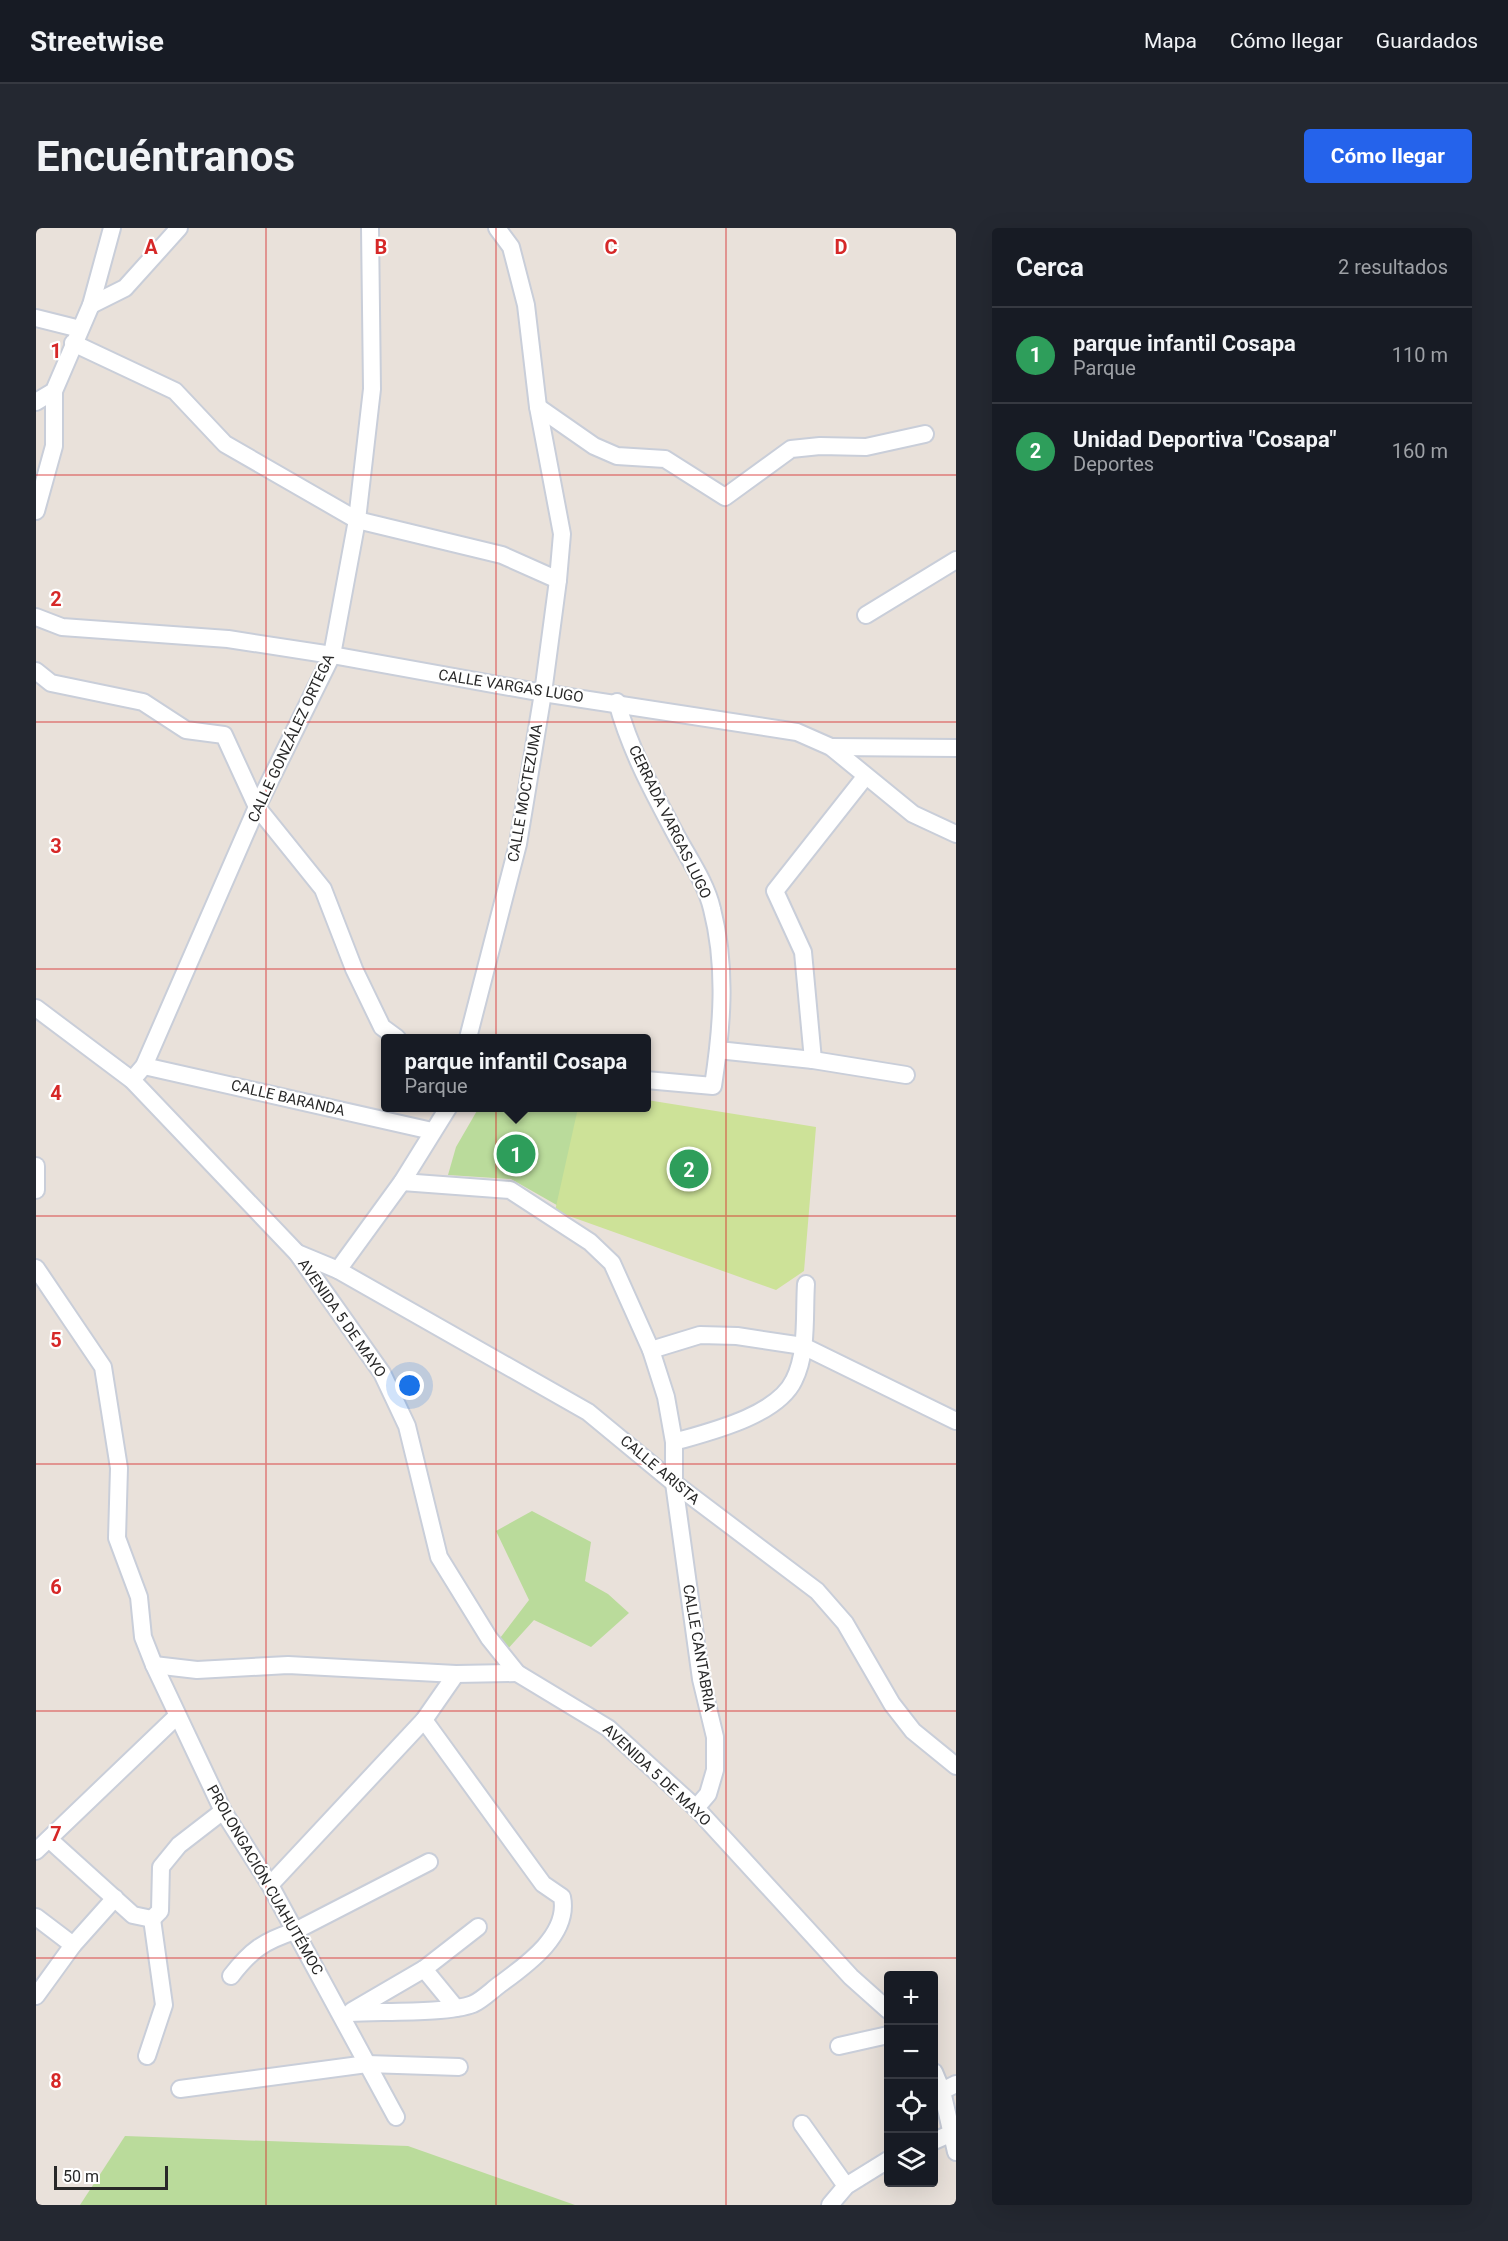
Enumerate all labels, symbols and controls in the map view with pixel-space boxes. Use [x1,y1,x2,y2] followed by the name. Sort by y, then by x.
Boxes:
[30,25,164,58] text: Streetwise
[1144,29,1197,53] text: Mapa
[1230,29,1343,53] text: Cómo llegar
[1376,29,1478,53] text: Guardados
[1304,129,1472,183] button: Cómo llegar
[36,132,295,181] text: Encuéntranos
[144,235,158,259] text: A
[375,235,387,259] text: B
[604,235,618,259] text: C
[835,235,848,259] text: D
[1016,252,1084,282] text: Cerca
[1338,255,1448,279] text: 2 resultados
[1073,331,1296,356] text: parque infantil Cosapa
[50,339,62,363] text: 1
[1030,343,1041,367] text: 1
[1392,343,1448,367] text: 110 m
[1073,356,1136,380] text: Parque
[1073,427,1336,452] text: Unidad Deportiva "Cosapa"
[1030,439,1041,463] text: 2
[1392,439,1448,463] text: 160 m
[1073,452,1154,476] text: Deportes
[50,587,62,611] text: 2
[244,651,338,825] street label: CALLE GONZÁLEZ ORTEGA
[437,666,585,706] street label: CALLE VARGAS LUGO
[504,722,546,864] street label: CALLE MOCTEZUMA
[625,742,715,902] street label: CERRADA VARGAS LUGO
[50,834,62,858] text: 3
[381,1034,651,1112] popup
[405,1049,627,1074] text: parque infantil Cosapa
[405,1074,468,1098] text: Parque
[229,1076,347,1120] street label: CALLE BARANDA
[50,1081,62,1105] text: 4
[496,1132,536,1176] pin: 1
[670,1146,708,1192] pin: 2
[294,1255,390,1381] street label: AVENIDA 5 DE MAYO
[50,1328,62,1352] text: 5
[395,1371,424,1400] your location
[617,1432,704,1509] street label: CALLE ARISTA
[50,1575,62,1599] text: 6
[679,1583,719,1713] street label: CALLE CANTABRIA
[599,1720,715,1830] street label: AVENIDA 5 DE MAYO
[203,1782,327,1978] street label: PROLONGACIÓN CUAHUTÉMOC
[50,1822,62,1846] text: 7
[884,1971,938,2187] map controls
[884,1971,938,2025] button: +
[884,2025,938,2079] button: −
[50,2069,62,2093] text: 8
[884,2079,938,2133] button: locate
[884,2133,938,2187] button: layers
[54,2163,168,2190] scale bar
[63,2167,99,2186] text: 50 m

